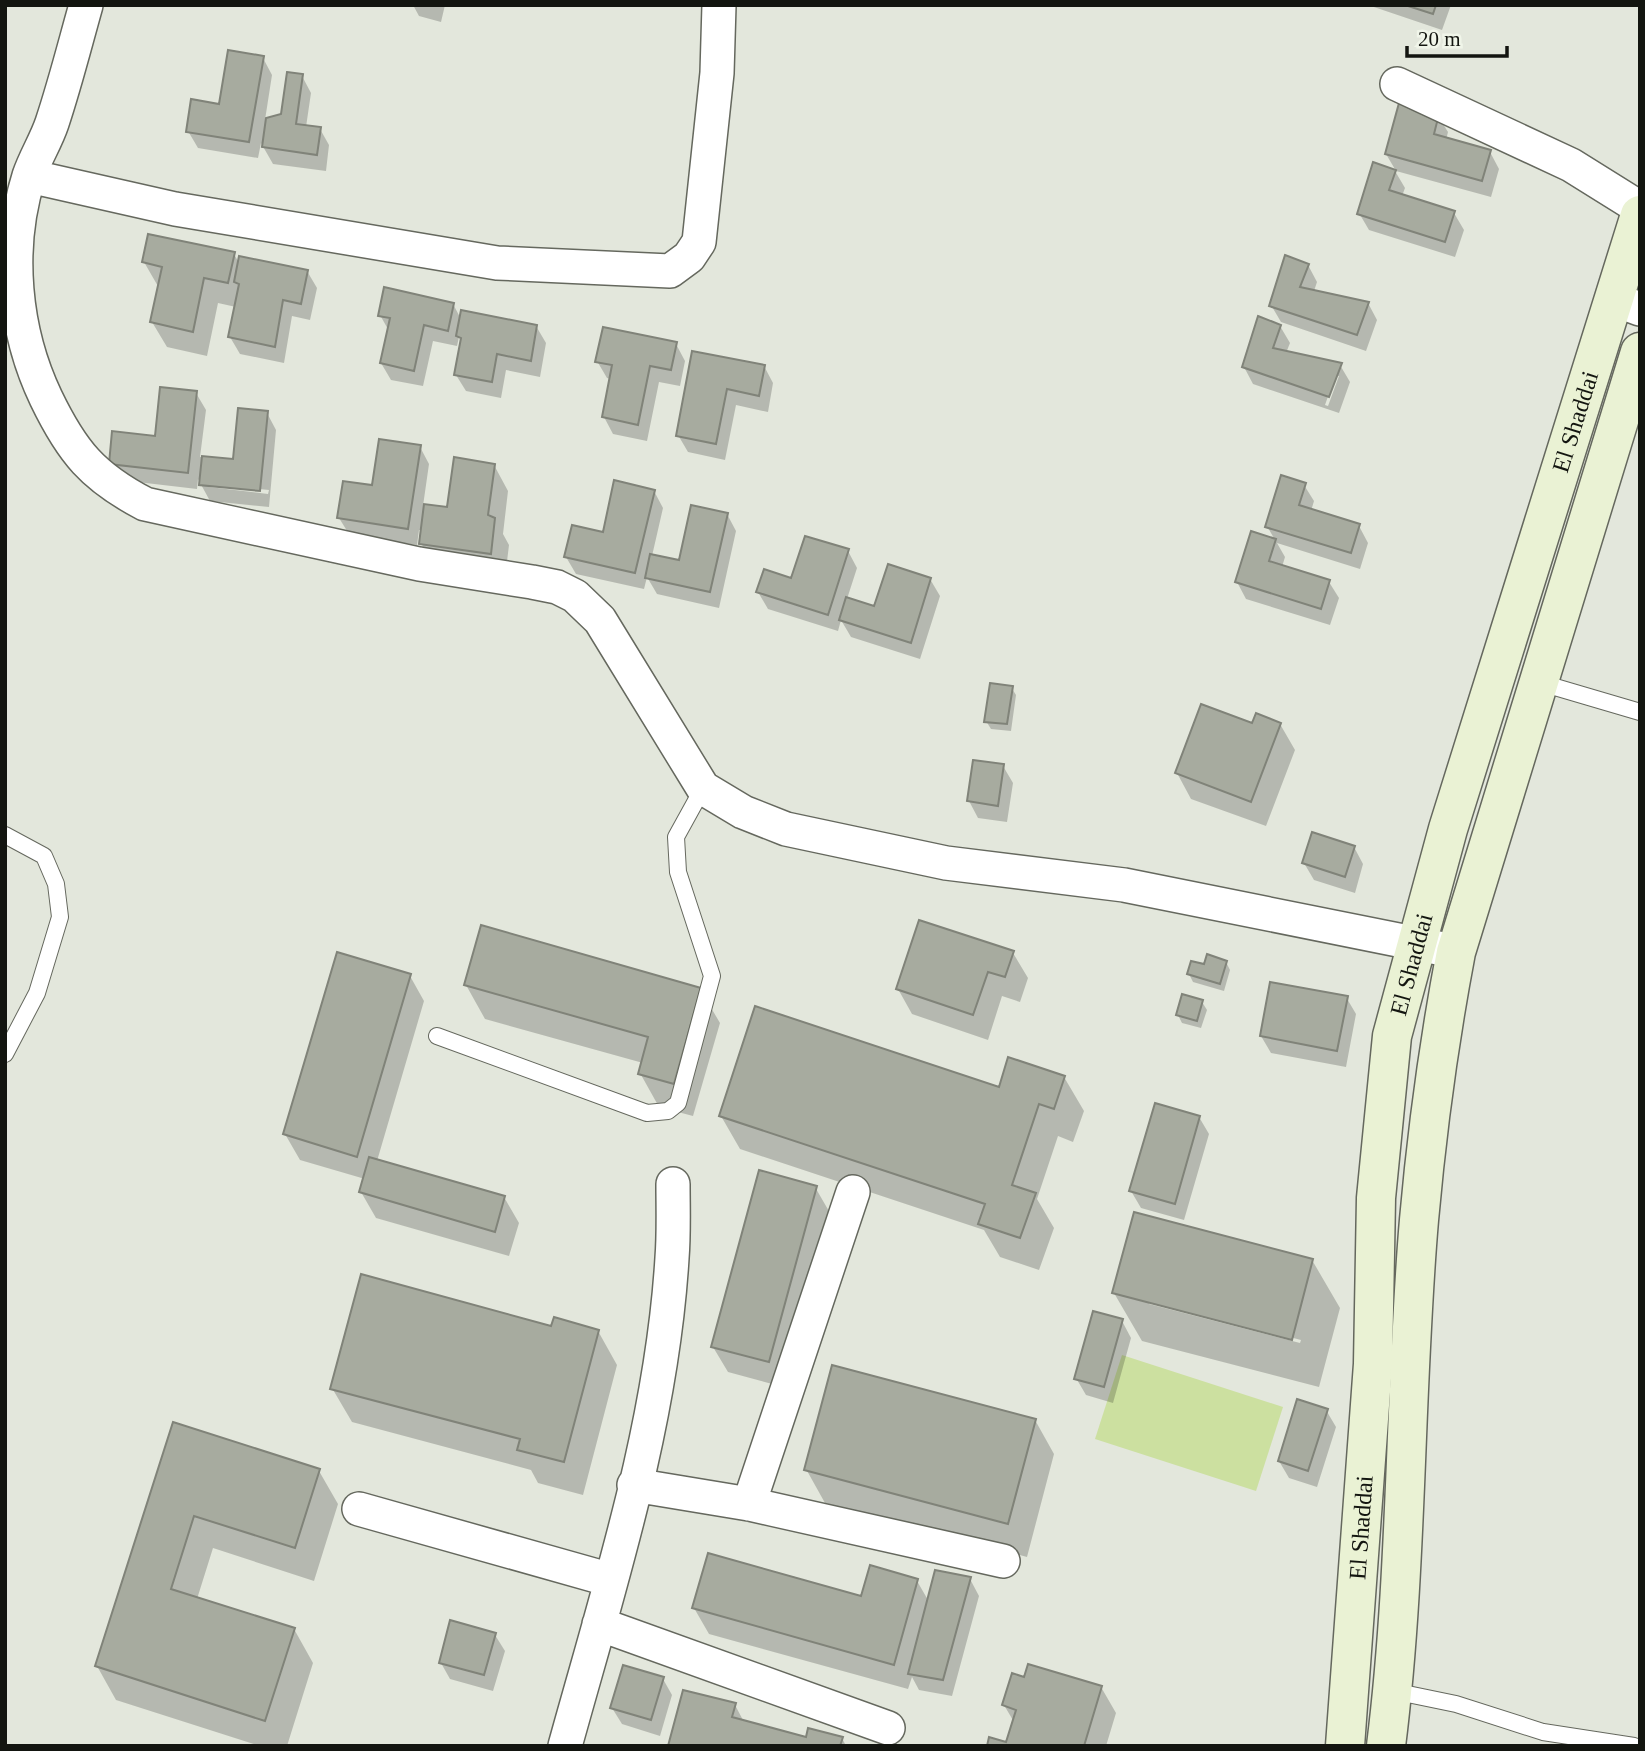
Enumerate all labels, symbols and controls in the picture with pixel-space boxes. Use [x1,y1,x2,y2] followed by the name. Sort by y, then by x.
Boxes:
[1407,14,1507,58] scale bar
[1418,27,1461,51] text: 20 m
[1547,368,1603,476] street label: El Shaddai
[1385,910,1438,1018] street label: El Shaddai
[1344,1474,1378,1581] street label: El Shaddai

